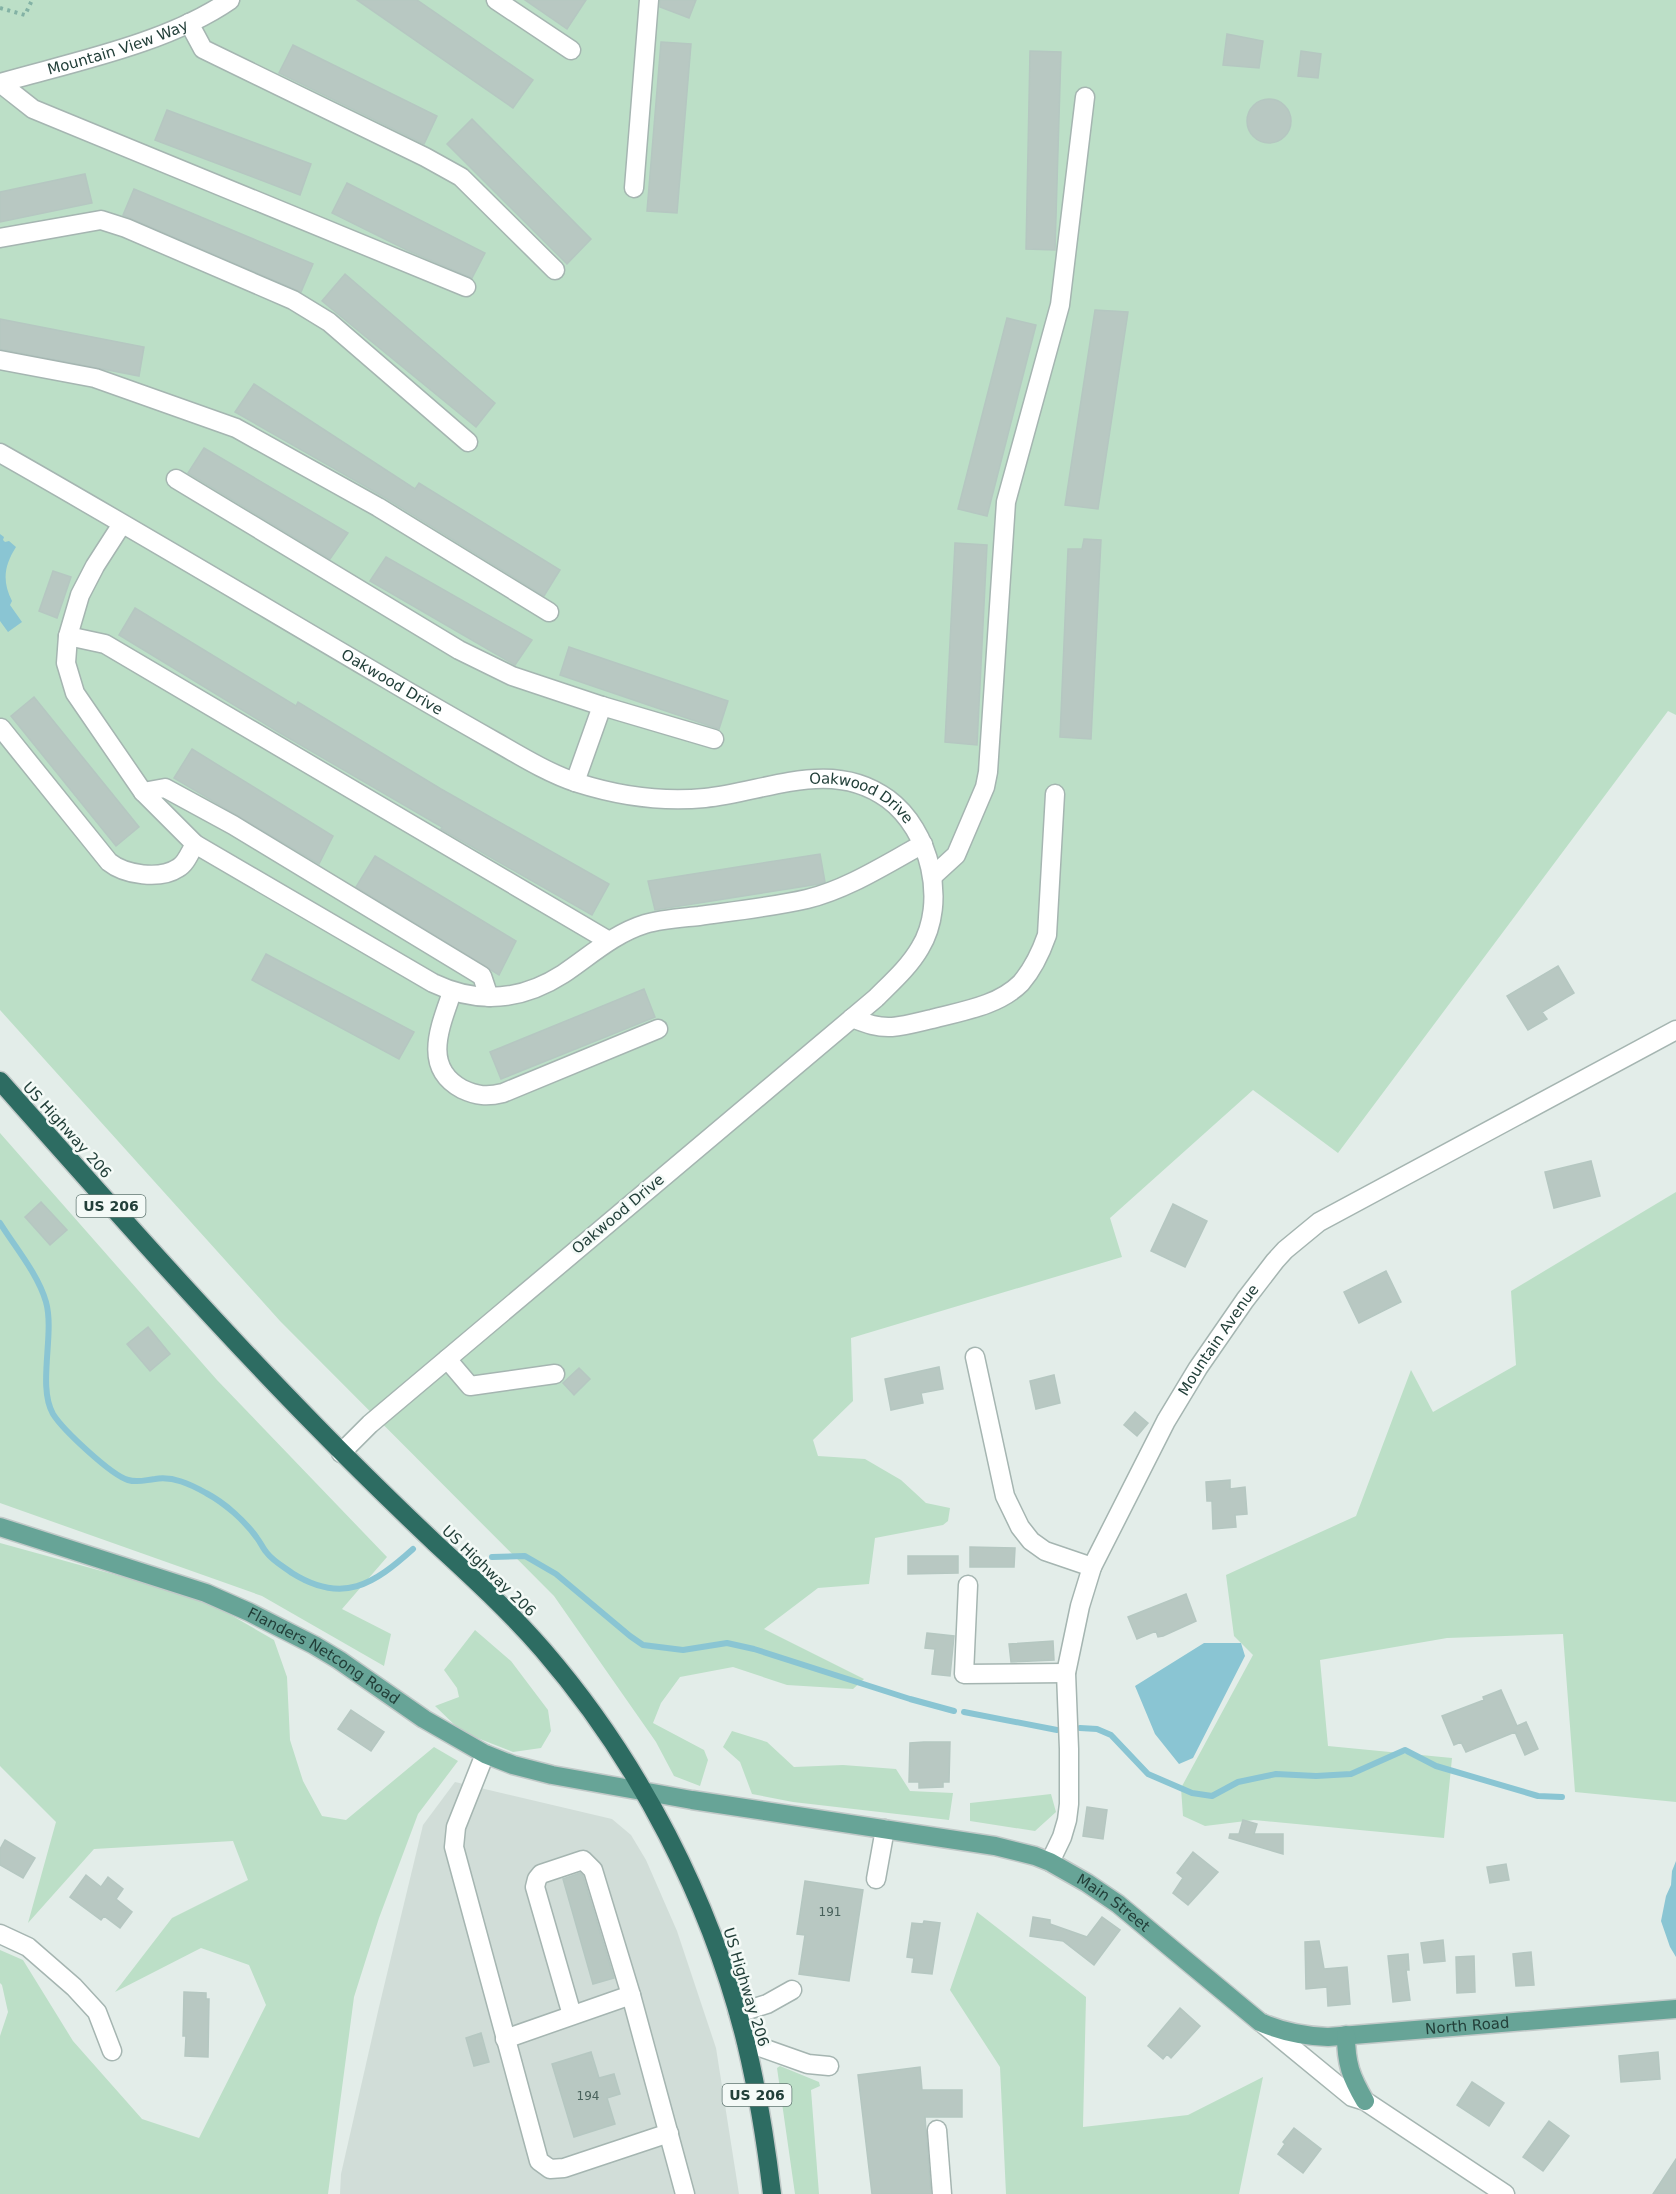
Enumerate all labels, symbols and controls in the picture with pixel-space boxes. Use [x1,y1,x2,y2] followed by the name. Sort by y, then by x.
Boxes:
[45,16,191,79] street label: Mountain View Way
[338,645,446,719] street label: Oakwood Drive
[809,770,917,827] street label: Oakwood Drive
[19,1078,115,1182] street label: US Highway 206
[568,1170,668,1258] street label: Oakwood Drive
[76,1195,146,1217] road number: US 206
[1174,1281,1263,1399] street label: Mountain Avenue
[438,1522,540,1620] street label: US Highway 206
[244,1604,403,1708] street label: Flanders Netcong Road
[1074,1870,1153,1936] street label: Main Street
[819,1905,841,1919] house number: 191
[719,1925,773,2049] street label: US Highway 206
[1424,2013,1510,2038] street label: North Road
[722,2084,792,2106] road number: US 206
[577,2089,599,2103] house number: 194

